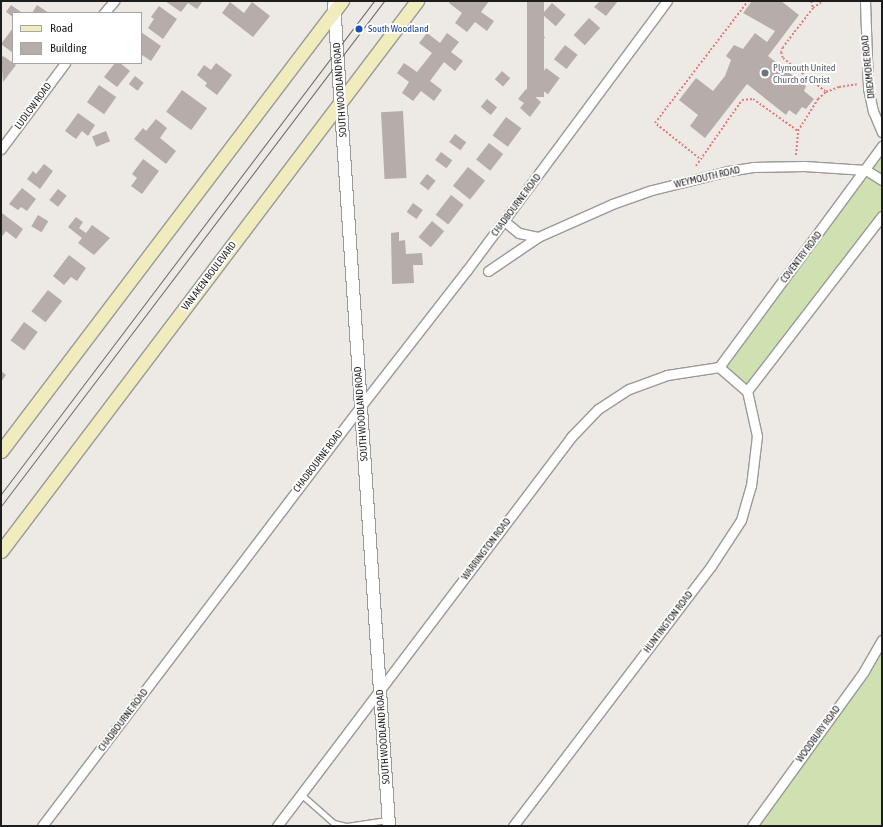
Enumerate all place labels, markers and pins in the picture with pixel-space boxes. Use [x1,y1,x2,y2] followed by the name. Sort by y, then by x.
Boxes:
[353,23,365,35] marker: South Woodland
[368,23,429,35] place label: South Woodland
[773,61,835,84] place label: Plymouth United Church of Christ
[760,68,770,78] marker: Plymouth United Church of Christ

